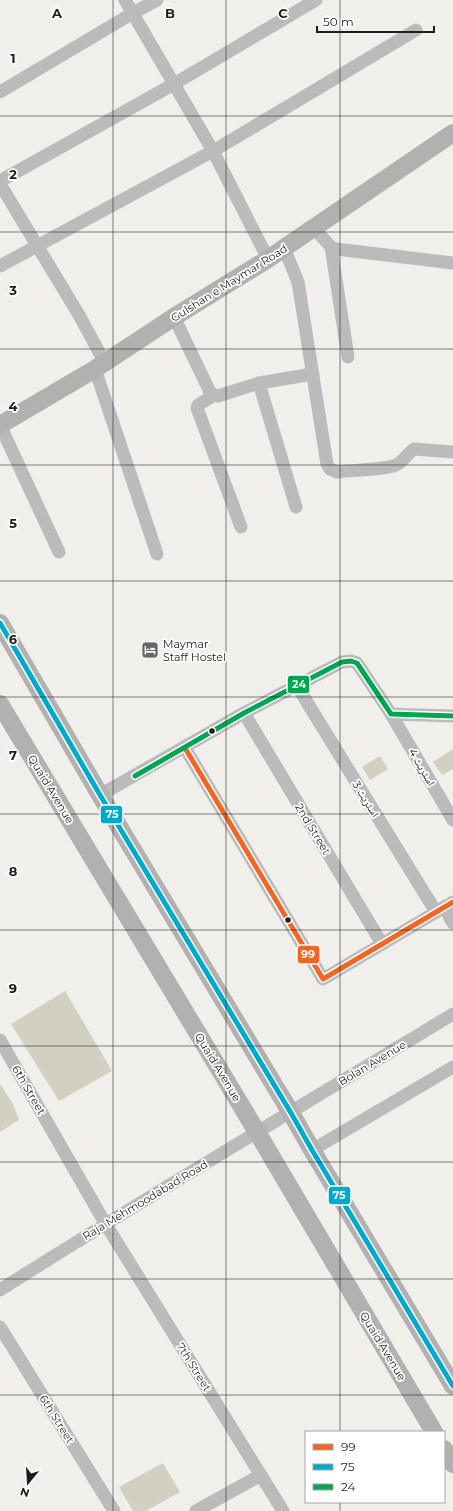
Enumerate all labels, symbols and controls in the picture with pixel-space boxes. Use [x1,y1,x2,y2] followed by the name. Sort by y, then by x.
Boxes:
[51,5,63,21] text: A
[165,5,175,21] text: B
[278,5,288,21] text: C
[317,8,434,34] scale bar
[323,14,354,29] text: 50 m
[10,50,16,66] text: 1
[9,166,17,182] text: 2
[168,241,290,325] street label: Gulshan e Maymar Road
[8,282,17,298] text: 3
[9,398,18,414] text: 4
[9,515,17,531] text: 5
[9,631,18,647] text: 6
[163,637,226,664] place label: Maymar Staff Hostel
[140,640,160,660] hotel icon: Maymar Staff Hostel
[287,675,310,694] line badge: 24
[292,677,306,691] text: 24
[207,726,217,736] unlabelled marker
[406,746,438,788] street label: اسٹریٹ 4
[9,747,17,763] text: 7
[25,752,77,826] street label: Quaid Avenue
[349,778,383,820] street label: اسٹریٹ 3
[292,801,334,858] street label: 2nd Street
[100,805,123,824] line badge: 75
[105,807,119,821] text: 75
[9,863,18,879] text: 8
[283,915,293,925] unlabelled marker
[297,945,320,964] line badge: 99
[301,947,315,961] text: 99
[9,980,17,996] text: 9
[192,1030,244,1104] street label: Quaid Avenue
[336,1037,409,1089] street label: Bolan Avenue
[9,1063,49,1118] street label: 6th Street
[80,1157,210,1243] street label: Raja Mehmoodabad Road
[328,1186,351,1205] line badge: 75
[332,1188,346,1202] text: 75
[357,1309,409,1383] street label: Quaid Avenue
[174,1340,215,1394] street label: 7th Street
[37,1392,78,1446] street label: 6th Street
[305,1431,445,1503] legend
[341,1439,356,1454] text: 99
[341,1459,355,1474] text: 75
[8,1463,48,1503] north arrow
[341,1479,356,1494] text: 24
[19,1484,31,1501] text: N

